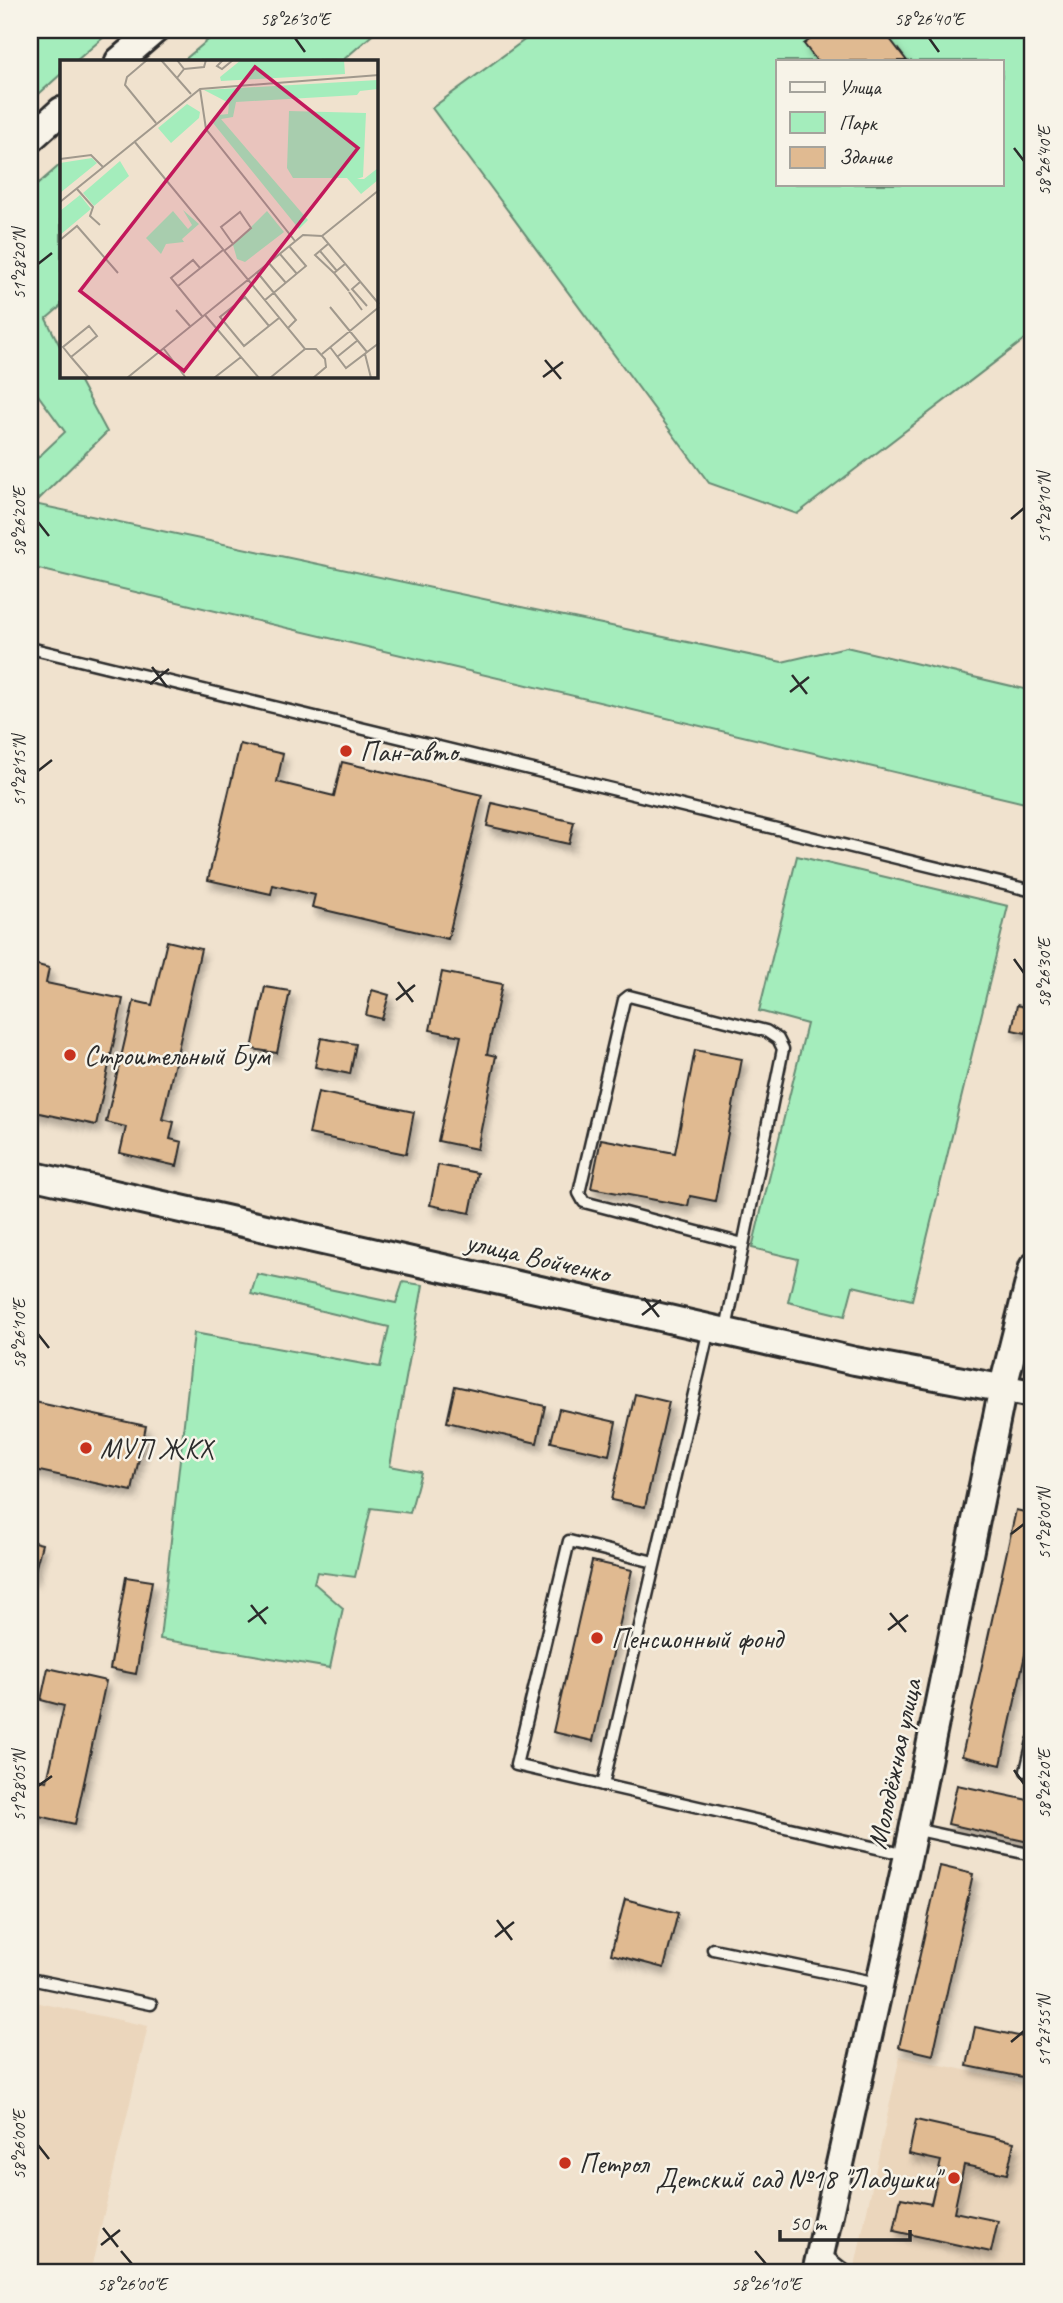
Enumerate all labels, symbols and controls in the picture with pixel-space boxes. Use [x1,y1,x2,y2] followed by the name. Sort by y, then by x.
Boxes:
[260,8,332,30] text: 58°26'30"E
[894,8,966,30] text: 58°26'40"E
[60,60,378,378] inset map
[776,60,1004,186] legend
[839,74,882,100] text: Улица
[839,110,879,136] text: Парк
[1033,124,1055,196] text: 58°26'40"E
[839,144,893,170] text: Здание
[8,225,30,299] text: 51°28'20"N
[1033,469,1055,543] text: 51°28'10"N
[8,485,30,557] text: 58°26'20"E
[8,732,30,806] text: 51°28'15"N
[360,734,461,769] place label: Пан-авто
[338,743,354,759] marker: Пан-авто
[1033,936,1055,1008] text: 58°26'30"E
[84,1038,271,1073] place label: Строительный Бум
[62,1047,78,1063] marker: Строительный Бум
[461,1223,616,1291] street label: улица Войченко
[8,1297,30,1369] text: 58°26'10"E
[100,1431,216,1466] place label: МУП ЖКХ
[78,1440,94,1456] marker: МУП ЖКХ
[1033,1485,1055,1559] text: 51°28'00"N
[611,1621,785,1656] place label: Пенсионный фонд
[589,1630,605,1646] marker: Пенсионный фонд
[859,1674,929,1852] street label: Молодёжная улица
[8,1747,30,1821] text: 51°28'05"N
[1033,1747,1055,1819] text: 58°26'20"E
[1033,1992,1055,2066] text: 51°27'55"N
[8,2108,30,2180] text: 58°26'00"E
[579,2146,650,2181] place label: Петрол
[557,2155,573,2171] marker: Петрол
[655,2161,945,2196] place label: Детский сад №18 "Ладушки"
[946,2170,962,2186] marker: Детский сад №18 "Ладушки"
[780,2198,909,2242] scale bar
[790,2210,828,2236] text: 50 m
[97,2273,169,2295] text: 58°26'00"E
[731,2273,803,2295] text: 58°26'10"E

